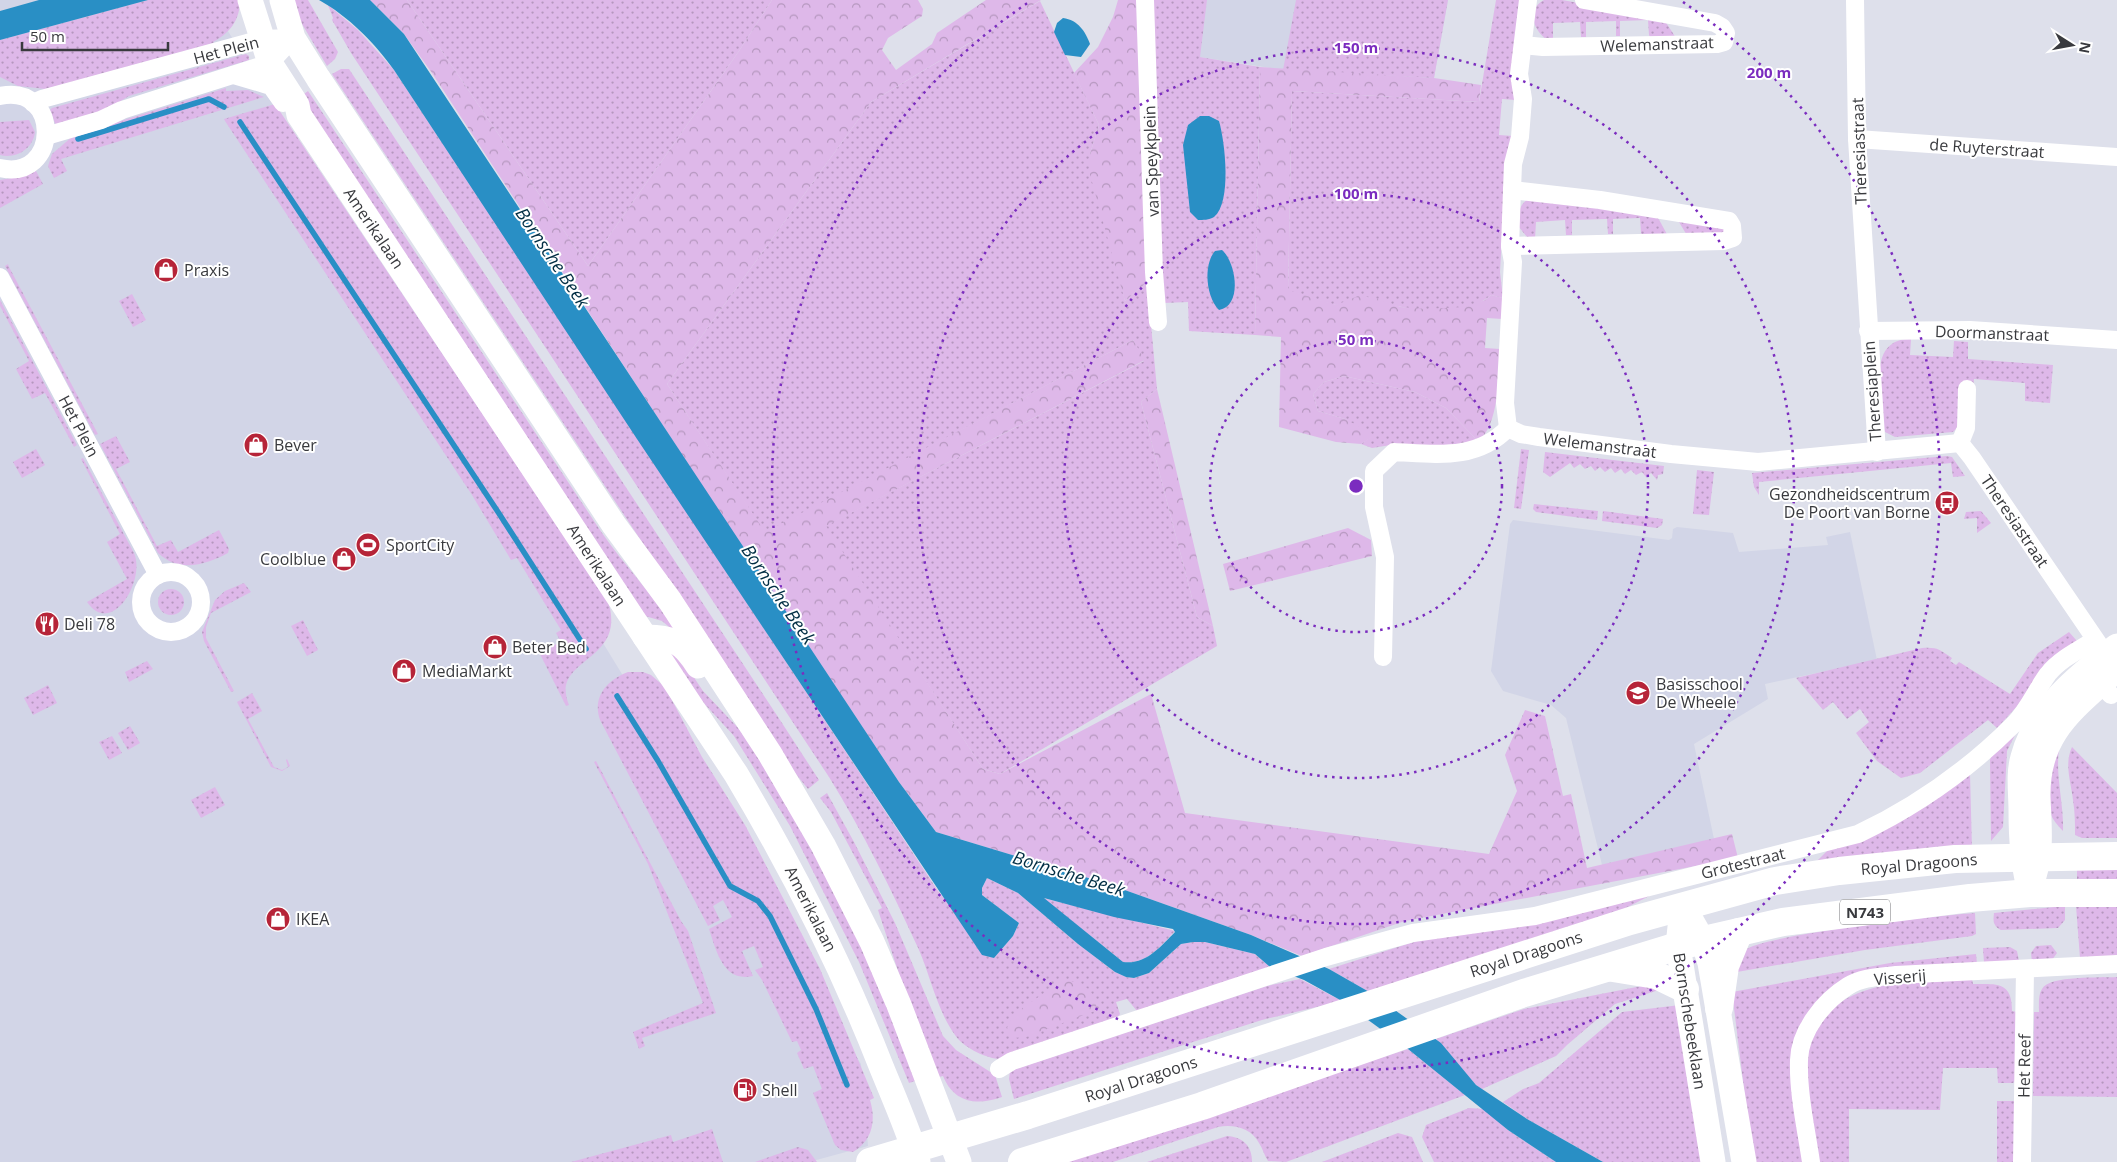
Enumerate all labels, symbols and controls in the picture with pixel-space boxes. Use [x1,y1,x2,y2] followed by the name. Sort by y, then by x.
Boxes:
[22,20,169,52] scale bar
[2047,20,2097,70] north arrow
[30,26,65,46] text: 50 m
[191,31,261,69] street label: Het Plein
[1600,31,1714,57] street label: Welemanstraat
[1334,37,1378,57] text: 150 m
[2075,40,2096,55] text: N
[1747,62,1791,82] text: 200 m
[1846,97,1872,205] street label: Theresiastraat
[1138,105,1164,217] street label: van Speykplein
[1929,133,2046,163] street label: de Ruyterstraat
[339,183,409,273] street label: Amerikalaan
[1334,183,1378,203] text: 100 m
[511,202,596,313] water label: Bornsche Beek
[153,257,179,283] shop icon: Praxis
[184,259,229,281] place label: Praxis
[1935,320,2050,346] street label: Doormanstraat
[1338,329,1374,349] text: 50 m
[1858,340,1886,442] street label: Theresiaplein
[54,391,104,461] street label: Het Plein
[1542,427,1658,463] street label: Welemanstraat
[243,432,269,458] shop icon: Bever
[274,434,317,456] place label: Bever
[1976,470,2054,572] street label: Theresiastraat
[1347,477,1365,495] centre of rings
[1769,483,1930,523] place label: Gezondheidscentrum De Poort van Borne
[1934,490,1960,516] bus stop icon: Gezondheidscentrum De Poort van Borne
[562,520,632,610] street label: Amerikalaan
[355,532,381,558] sports icon: SportCity
[386,534,455,556] place label: SportCity
[737,539,822,650] water label: Bornsche Beek
[331,546,357,572] shop icon: Coolblue
[260,548,326,570] place label: Coolblue
[34,611,60,637] restaurant icon: Deli 78
[64,613,115,635] place label: Deli 78
[482,634,508,660] shop icon: Beter Bed
[512,636,586,658] place label: Beter Bed
[391,658,417,684] shop icon: MediaMarkt
[422,660,512,682] place label: MediaMarkt
[1656,673,1743,713] place label: Basisschool De Wheele
[1625,680,1651,706] school or university icon: Basisschool De Wheele
[1699,842,1788,884] street label: Grotestraat
[1010,845,1129,902] water label: Bornsche Beek
[1860,848,1978,880] street label: Royal Dragoons
[780,862,842,956] street label: Amerikalaan
[1840,900,1890,924] road number: N743
[265,906,291,932] shop icon: IKEA
[296,908,330,930] place label: IKEA
[1467,925,1585,983] street label: Royal Dragoons
[1668,951,1712,1091] street label: Bornschebeeklaan
[1873,964,1927,990] street label: Visserij
[2012,1032,2036,1098] street label: Het Reef
[1082,1050,1200,1108] street label: Royal Dragoons
[732,1077,758,1103] fuel station icon: Shell
[762,1079,798,1101] place label: Shell

